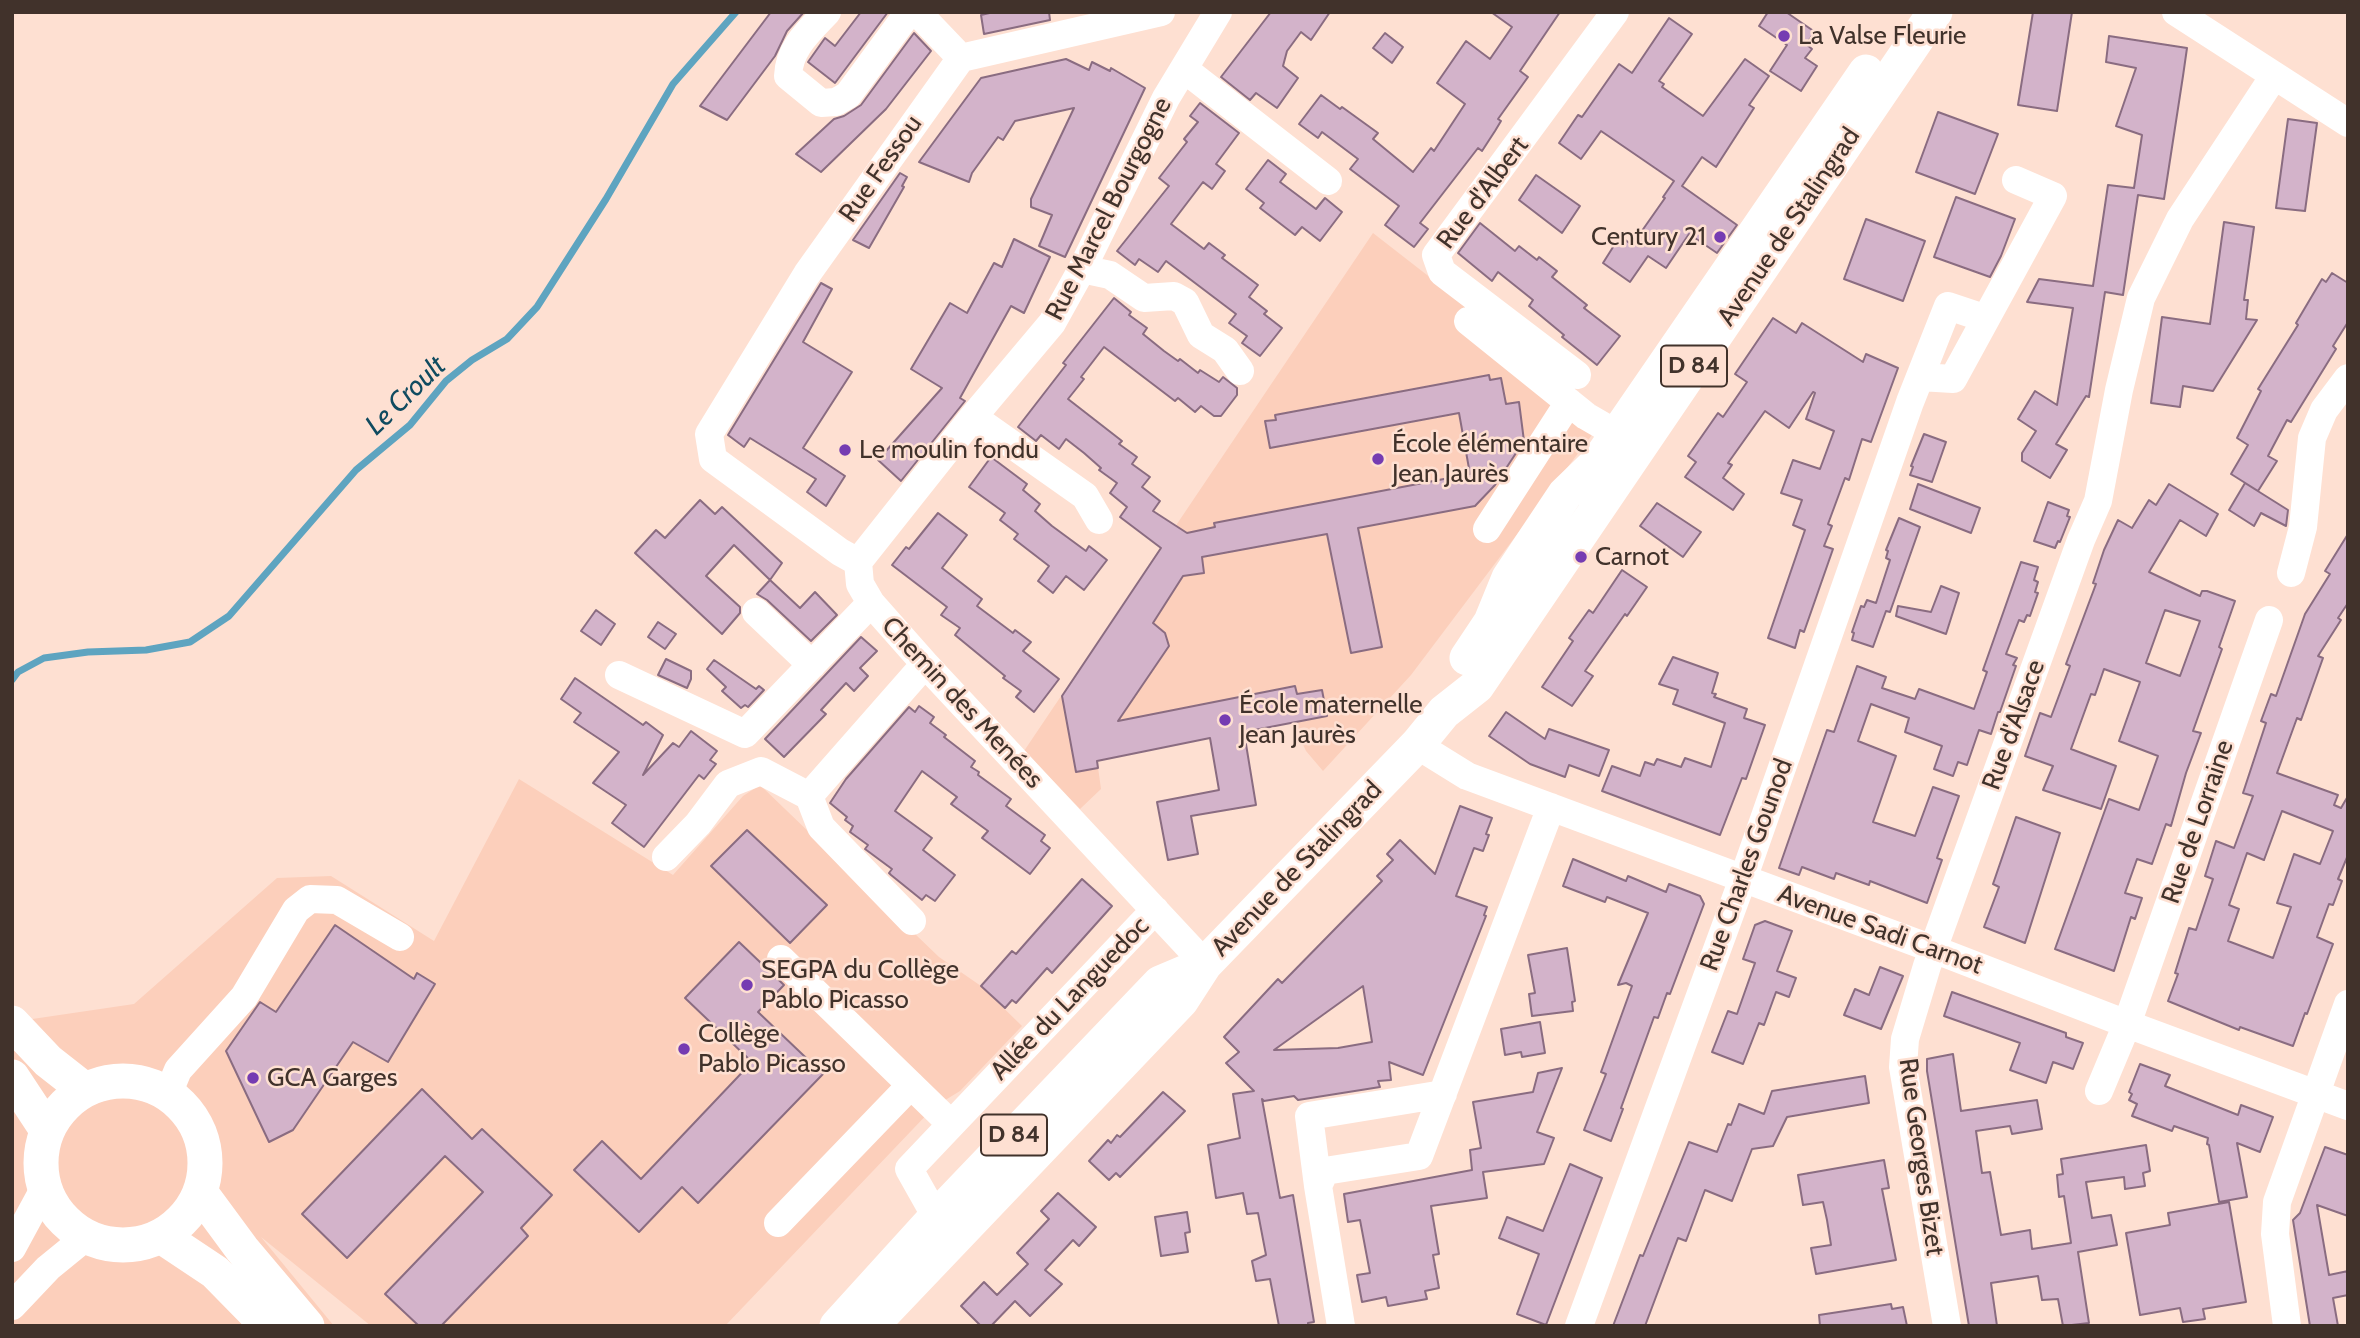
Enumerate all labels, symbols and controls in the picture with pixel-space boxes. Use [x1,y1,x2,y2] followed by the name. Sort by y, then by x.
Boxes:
[1798,20,1966,52] place label: La Valse Fleurie
[1776,28,1792,44] marker: La Valse Fleurie
[1039,92,1179,326] street label: Rue Marcel Bourgogne
[833,110,929,228] street label: Rue Fessou
[1711,122,1867,332] street label: Avenue de Stalingrad
[1431,131,1535,255] street label: Rue d'Albert
[1591,221,1706,253] place label: Century 21
[1712,229,1728,245] marker: Century 21
[1661,346,1727,386] road number: D 84
[359,350,453,442] water label: Le Croult
[1392,428,1588,490] place label: École élémentaire Jean Jaurès
[859,434,1039,466] place label: Le moulin fondu
[837,442,853,458] marker: Le moulin fondu
[1370,451,1386,467] marker: École élémentaire Jean Jaurès
[1595,541,1669,573] place label: Carnot
[1573,549,1589,565] marker: Carnot
[875,611,1049,795] street label: Chemin des Menées
[1976,656,2052,794] street label: Rue d'Alsace
[1239,689,1423,750] place label: École maternelle Jean Jaurès
[1217,712,1233,728] marker: École maternelle Jean Jaurès
[2155,736,2241,908] street label: Rue de Lorraine
[1694,755,1800,975] street label: Rue Charles Gounod
[1205,775,1389,963] street label: Avenue de Stalingrad
[1773,878,1987,982] street label: Avenue Sadi Carnot
[984,911,1156,1087] street label: Allée du Languedoc
[761,954,959,1016] place label: SEGPA du Collège Pablo Picasso
[739,977,755,993] marker: SEGPA du Collège Pablo Picasso
[698,1018,846,1080] place label: Collège Pablo Picasso
[676,1041,692,1057] marker: Collège Pablo Picasso
[1892,1056,1950,1258] street label: Rue Georges Bizet
[267,1062,397,1094] place label: GCA Garges
[245,1070,261,1086] marker: GCA Garges
[981,1114,1047,1156] road number: D 84

